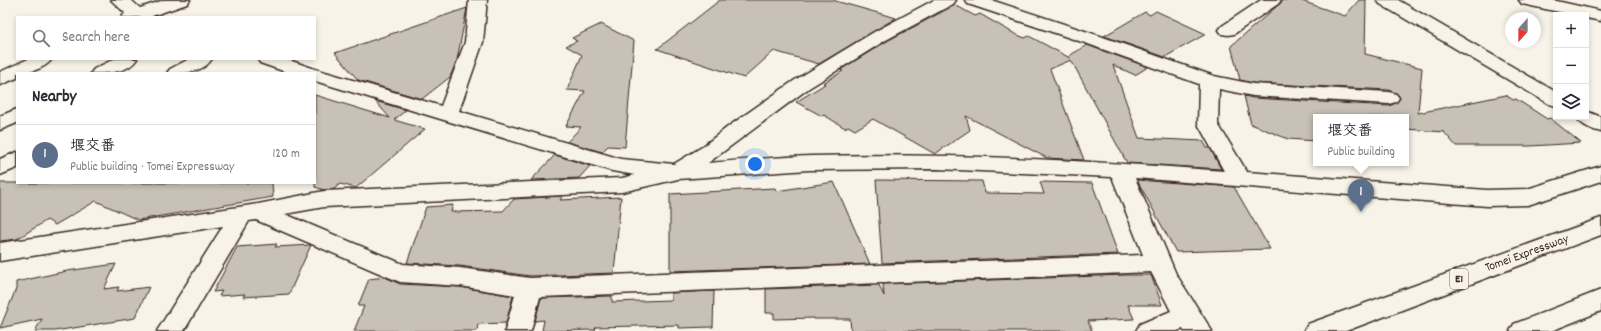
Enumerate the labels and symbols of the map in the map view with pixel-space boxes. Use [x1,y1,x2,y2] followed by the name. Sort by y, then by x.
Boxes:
[1505,12,1541,48] north arrow
[745,154,765,174] your location
[1348,179,1374,212] pin: 1
[1483,230,1572,278] street label: Tomei Expressway
[1450,269,1468,289] road number: E1

